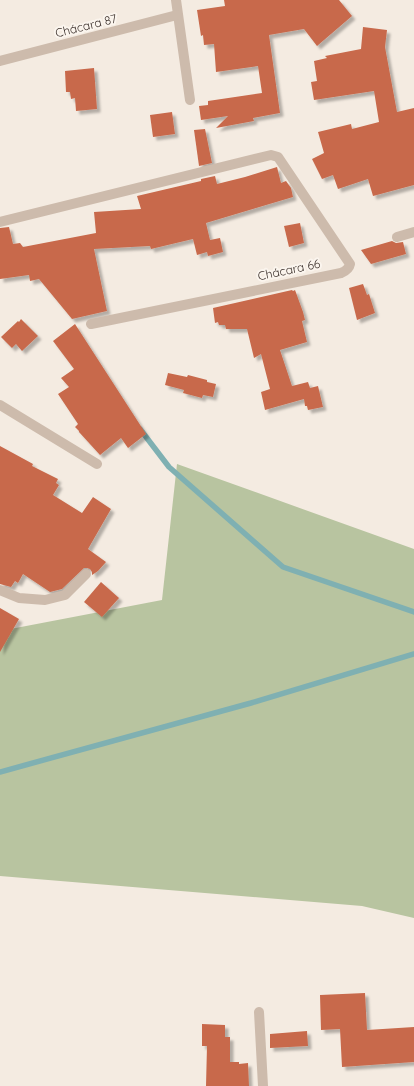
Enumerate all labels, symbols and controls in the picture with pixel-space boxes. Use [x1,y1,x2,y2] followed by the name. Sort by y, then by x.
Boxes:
[54,11,118,40] street label: Chácara 87
[256,255,322,283] street label: Chácara 66

